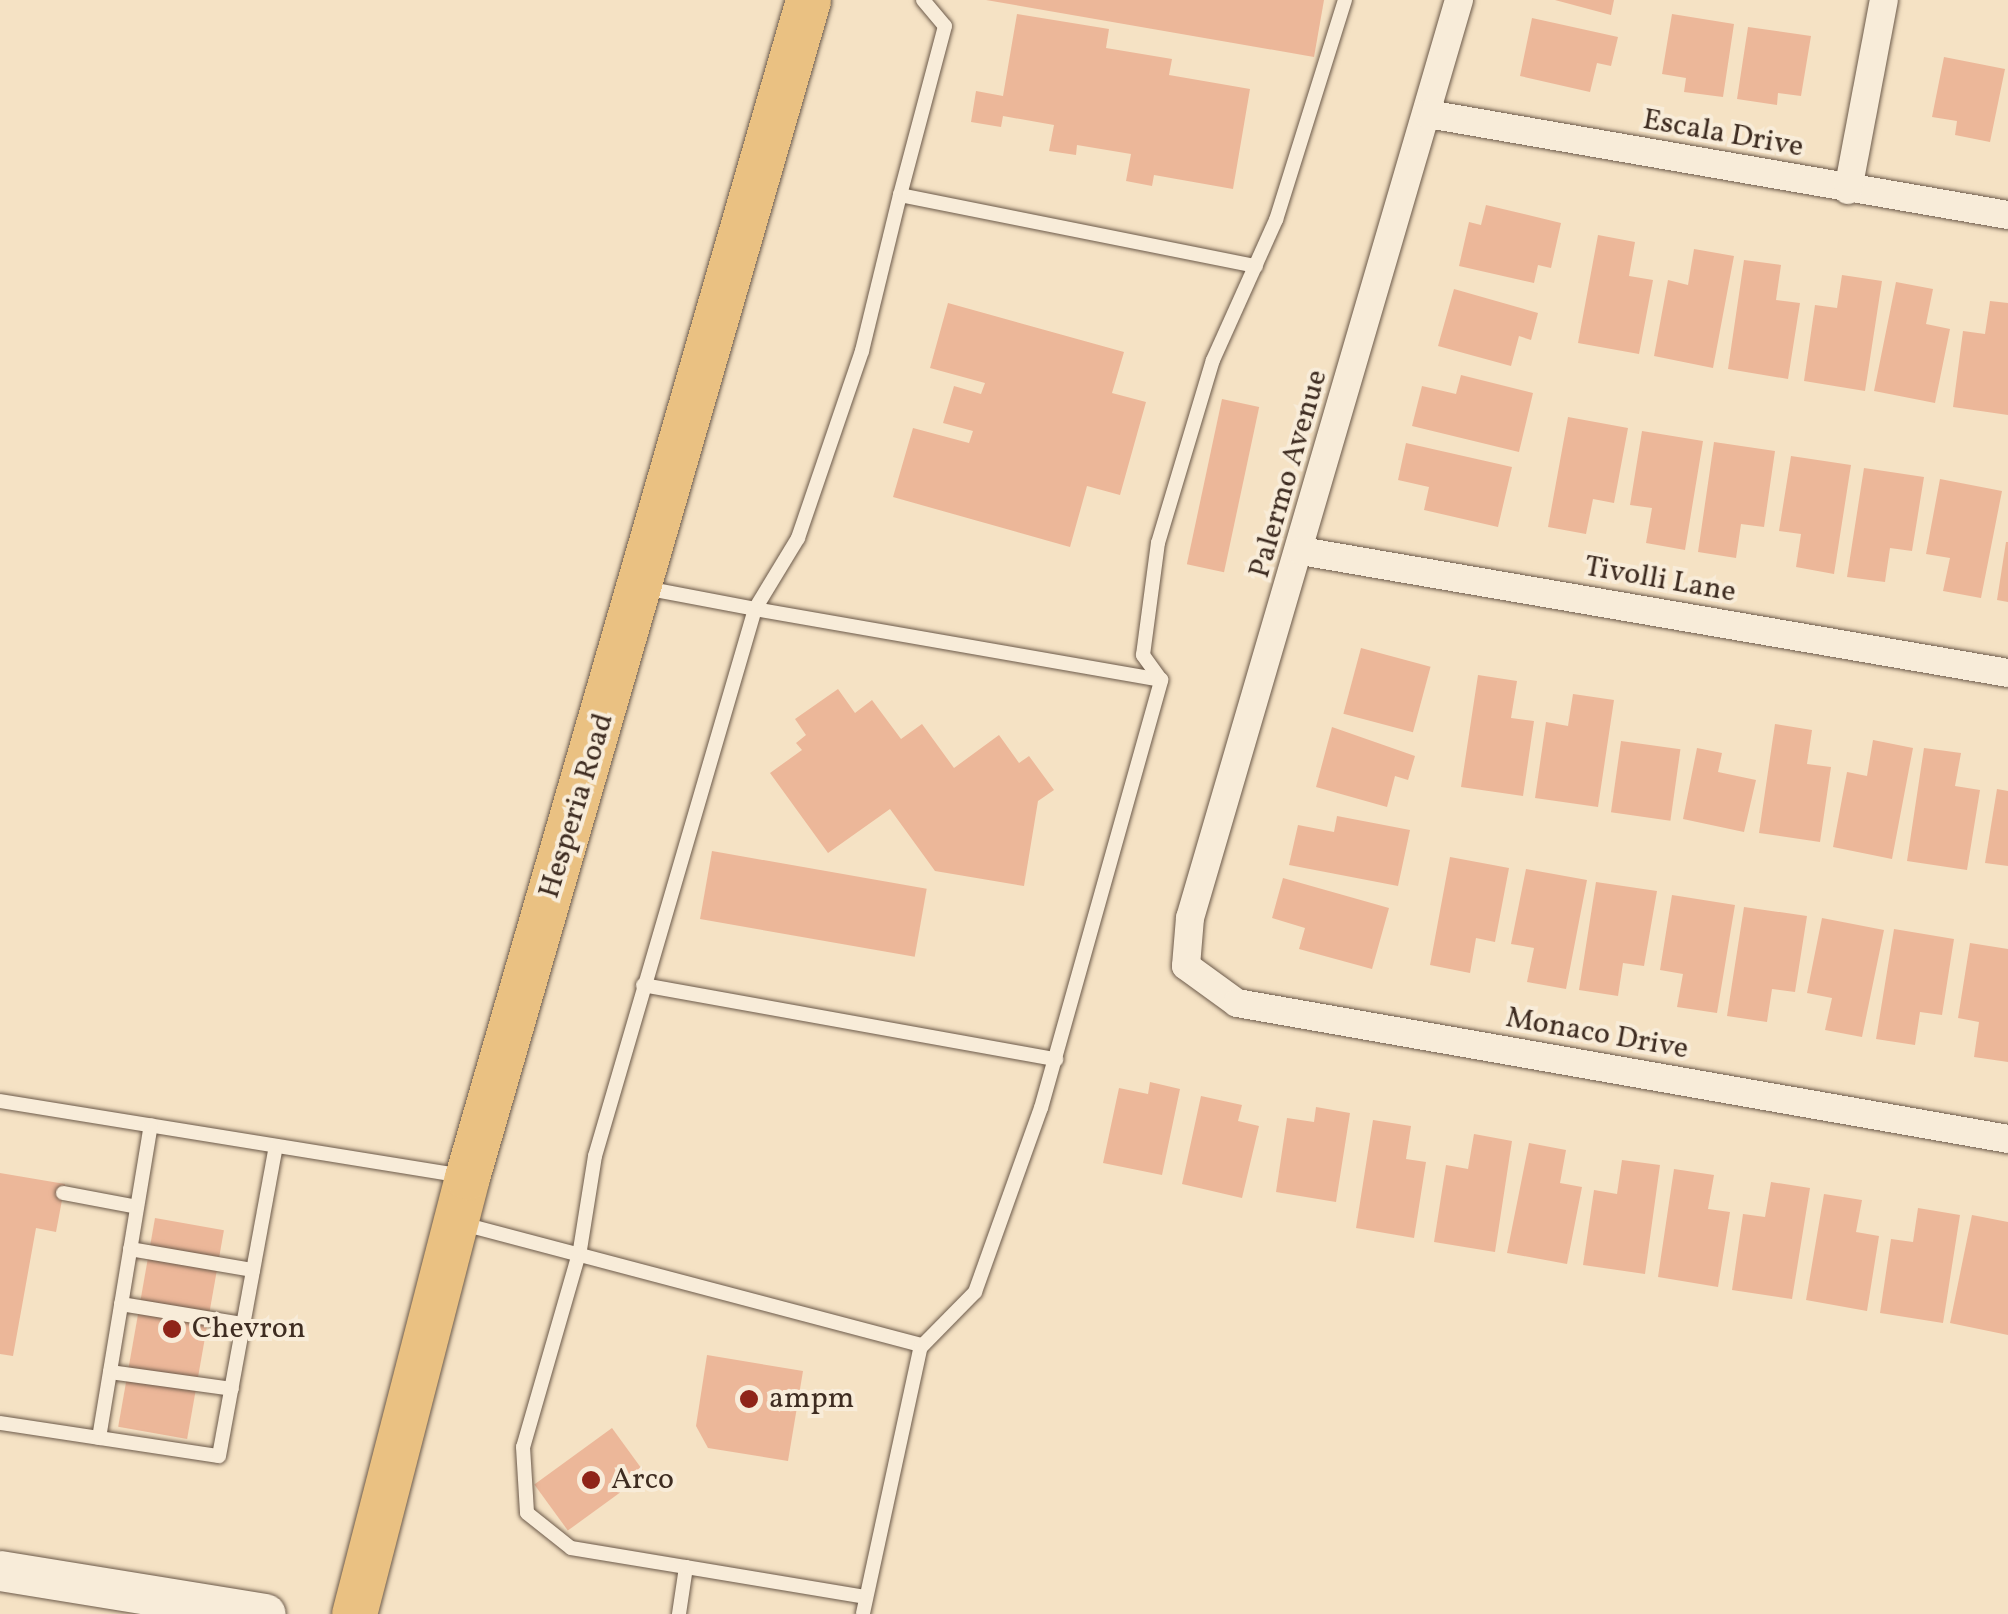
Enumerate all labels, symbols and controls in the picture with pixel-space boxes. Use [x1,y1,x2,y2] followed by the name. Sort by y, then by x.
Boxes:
[1640,102,1806,166] street label: Escala Drive
[1242,366,1336,582] street label: Palermo Avenue
[1581,549,1739,611] street label: Tivolli Lane
[532,709,622,903] street label: Hesperia Road
[1503,1000,1691,1068] street label: Monaco Drive
[192,1311,306,1347] place label: Chevron
[161,1318,183,1340] marker: Chevron
[769,1381,854,1417] place label: ampm
[738,1388,760,1410] marker: ampm
[611,1462,674,1498] place label: Arco
[580,1469,602,1491] marker: Arco

